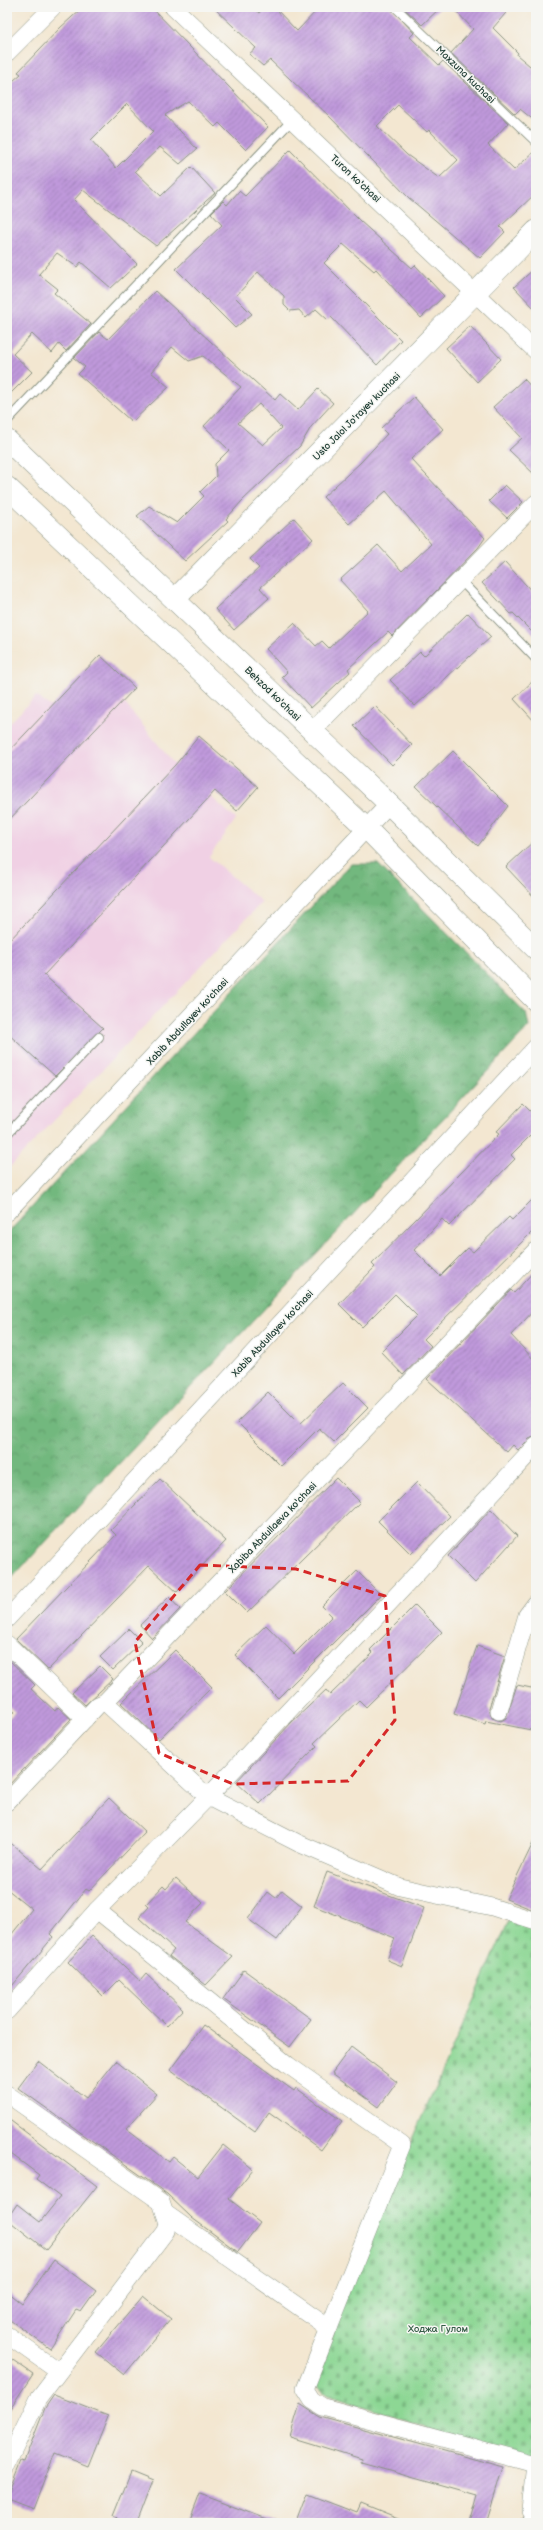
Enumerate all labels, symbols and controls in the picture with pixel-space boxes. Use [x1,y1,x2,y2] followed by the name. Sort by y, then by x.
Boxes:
[433,43,497,106] street label: Maxzuna kuchasi
[328,152,383,205] street label: Turon ko'chasi
[310,370,403,463] street label: Usto Jalol Jo'rayev kuchasi
[242,664,303,723] street label: Behzod ko'chasi
[144,976,231,1068] street label: Xabib Abdullayev ko'chasi
[229,1288,316,1380] street label: Xabib Abdullayev ko'chasi
[226,1480,319,1576] street label: Xabiba Abdullaeva ko'chasi
[408,2323,468,2335] park label: Ходжа Гулом

